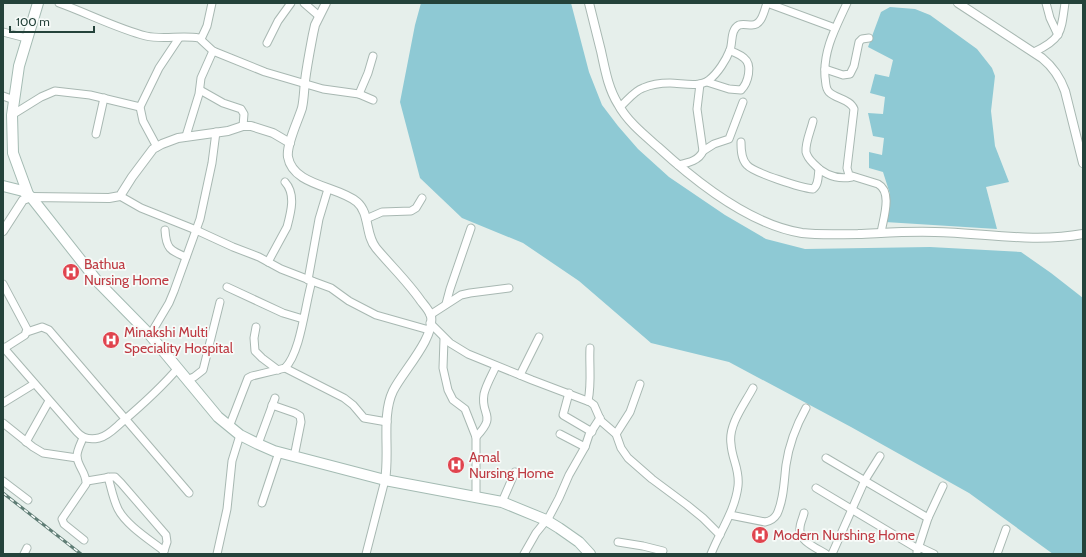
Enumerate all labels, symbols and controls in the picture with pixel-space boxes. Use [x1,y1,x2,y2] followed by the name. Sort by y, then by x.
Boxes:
[10,8,94,34] scale bar
[16,14,50,29] text: 100 m
[84,255,169,289] place label: Bathua Nursing Home
[61,262,81,282] hospital icon: Bathua Nursing Home
[124,323,234,357] place label: Minakshi Multi Speciality Hospital
[101,330,121,350] hospital icon: Minakshi Multi Speciality Hospital
[469,448,554,482] place label: Amal Nursing Home
[446,455,466,475] hospital icon: Amal Nursing Home
[750,525,770,545] hospital icon: Modern Nurshing Home
[773,526,915,544] place label: Modern Nurshing Home

